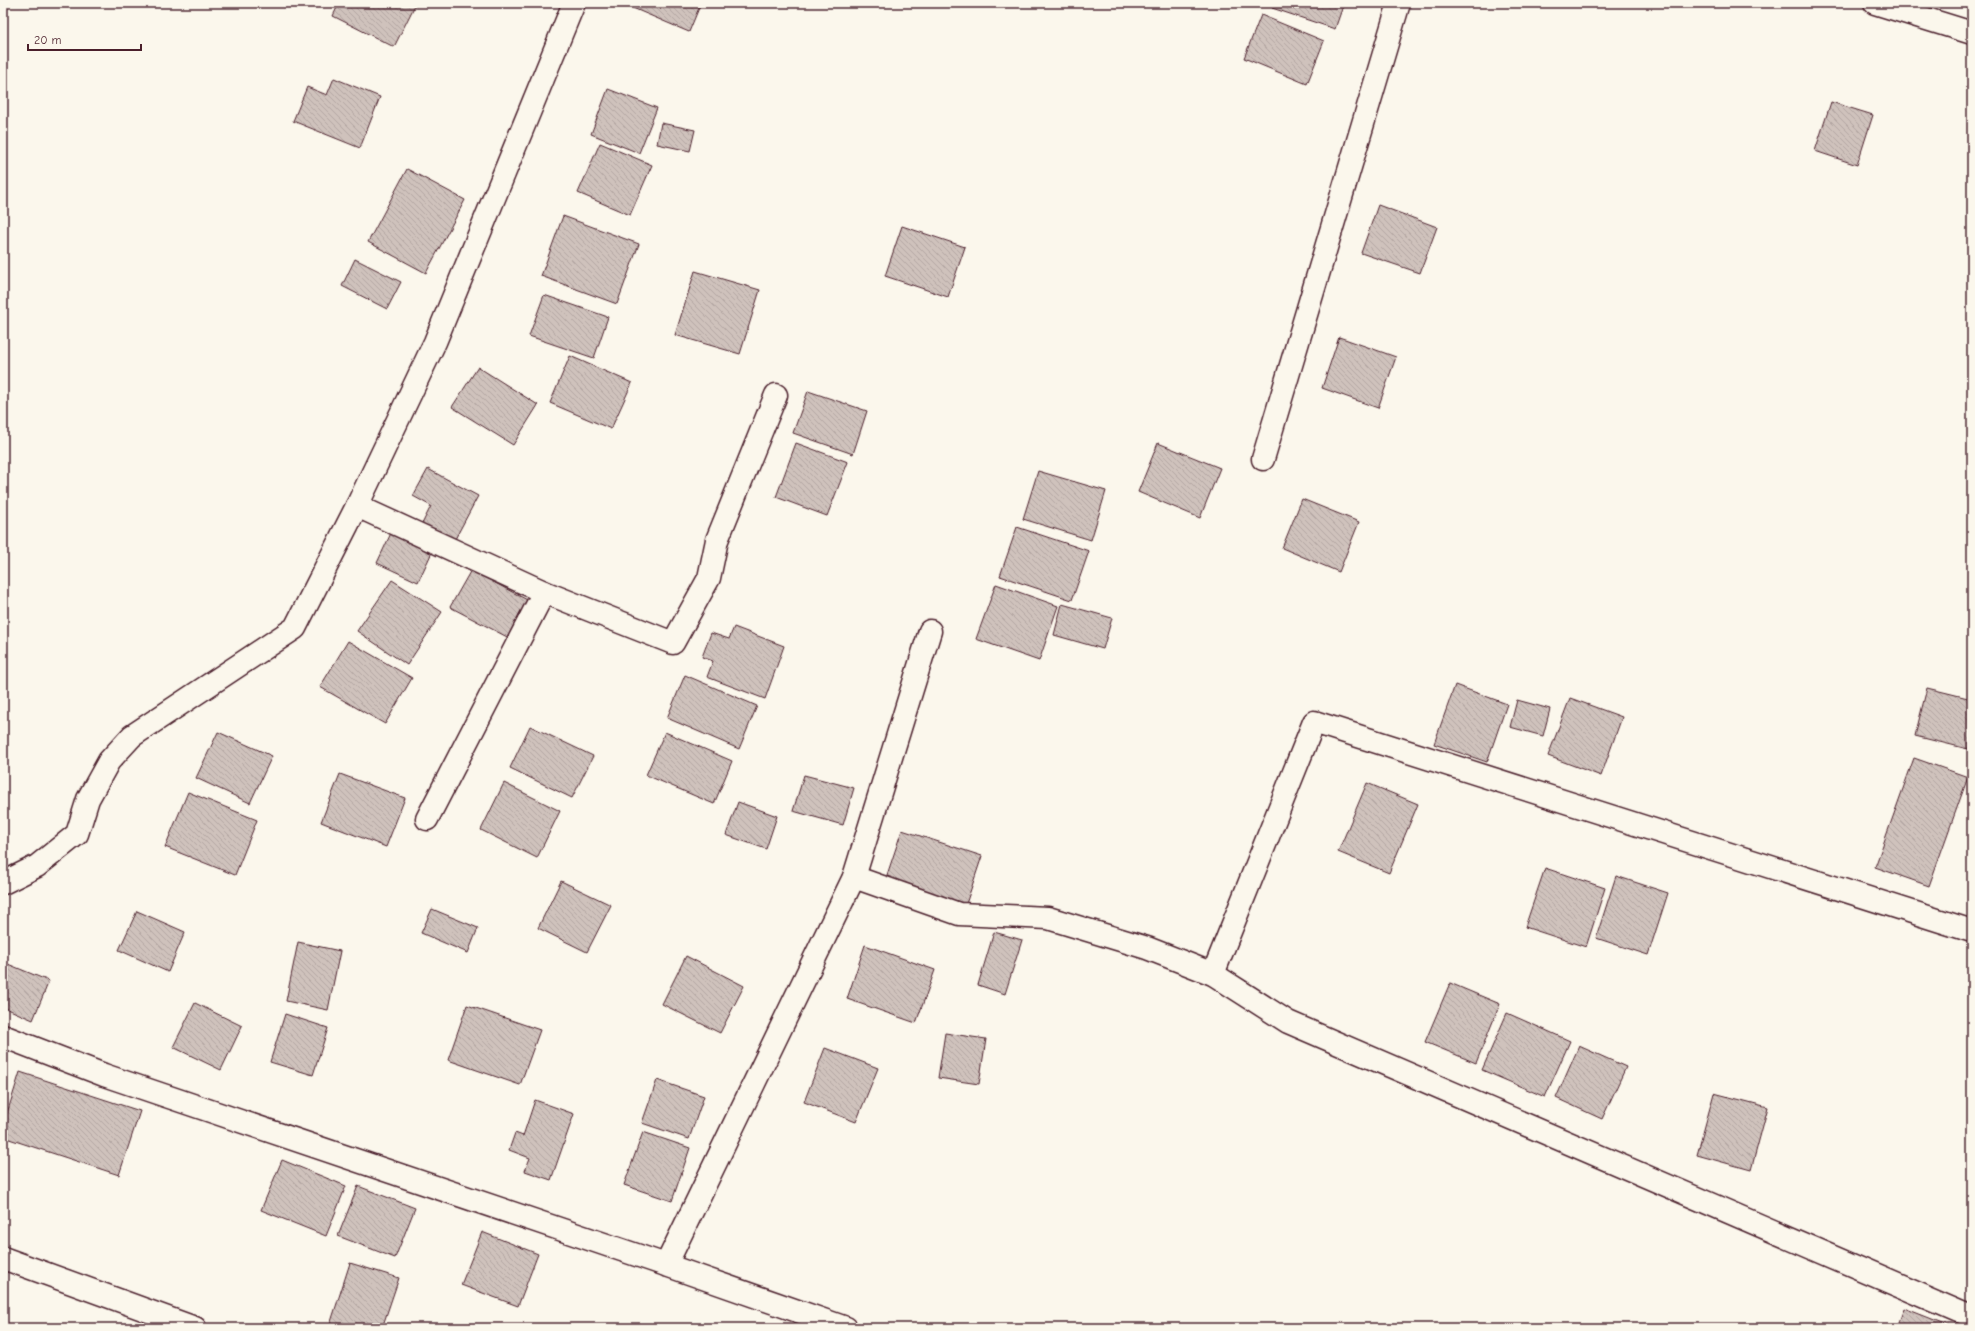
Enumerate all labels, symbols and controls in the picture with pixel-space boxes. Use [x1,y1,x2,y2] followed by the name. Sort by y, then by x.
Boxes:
[28,26,141,52] scale bar
[34,33,62,47] text: 20 m

